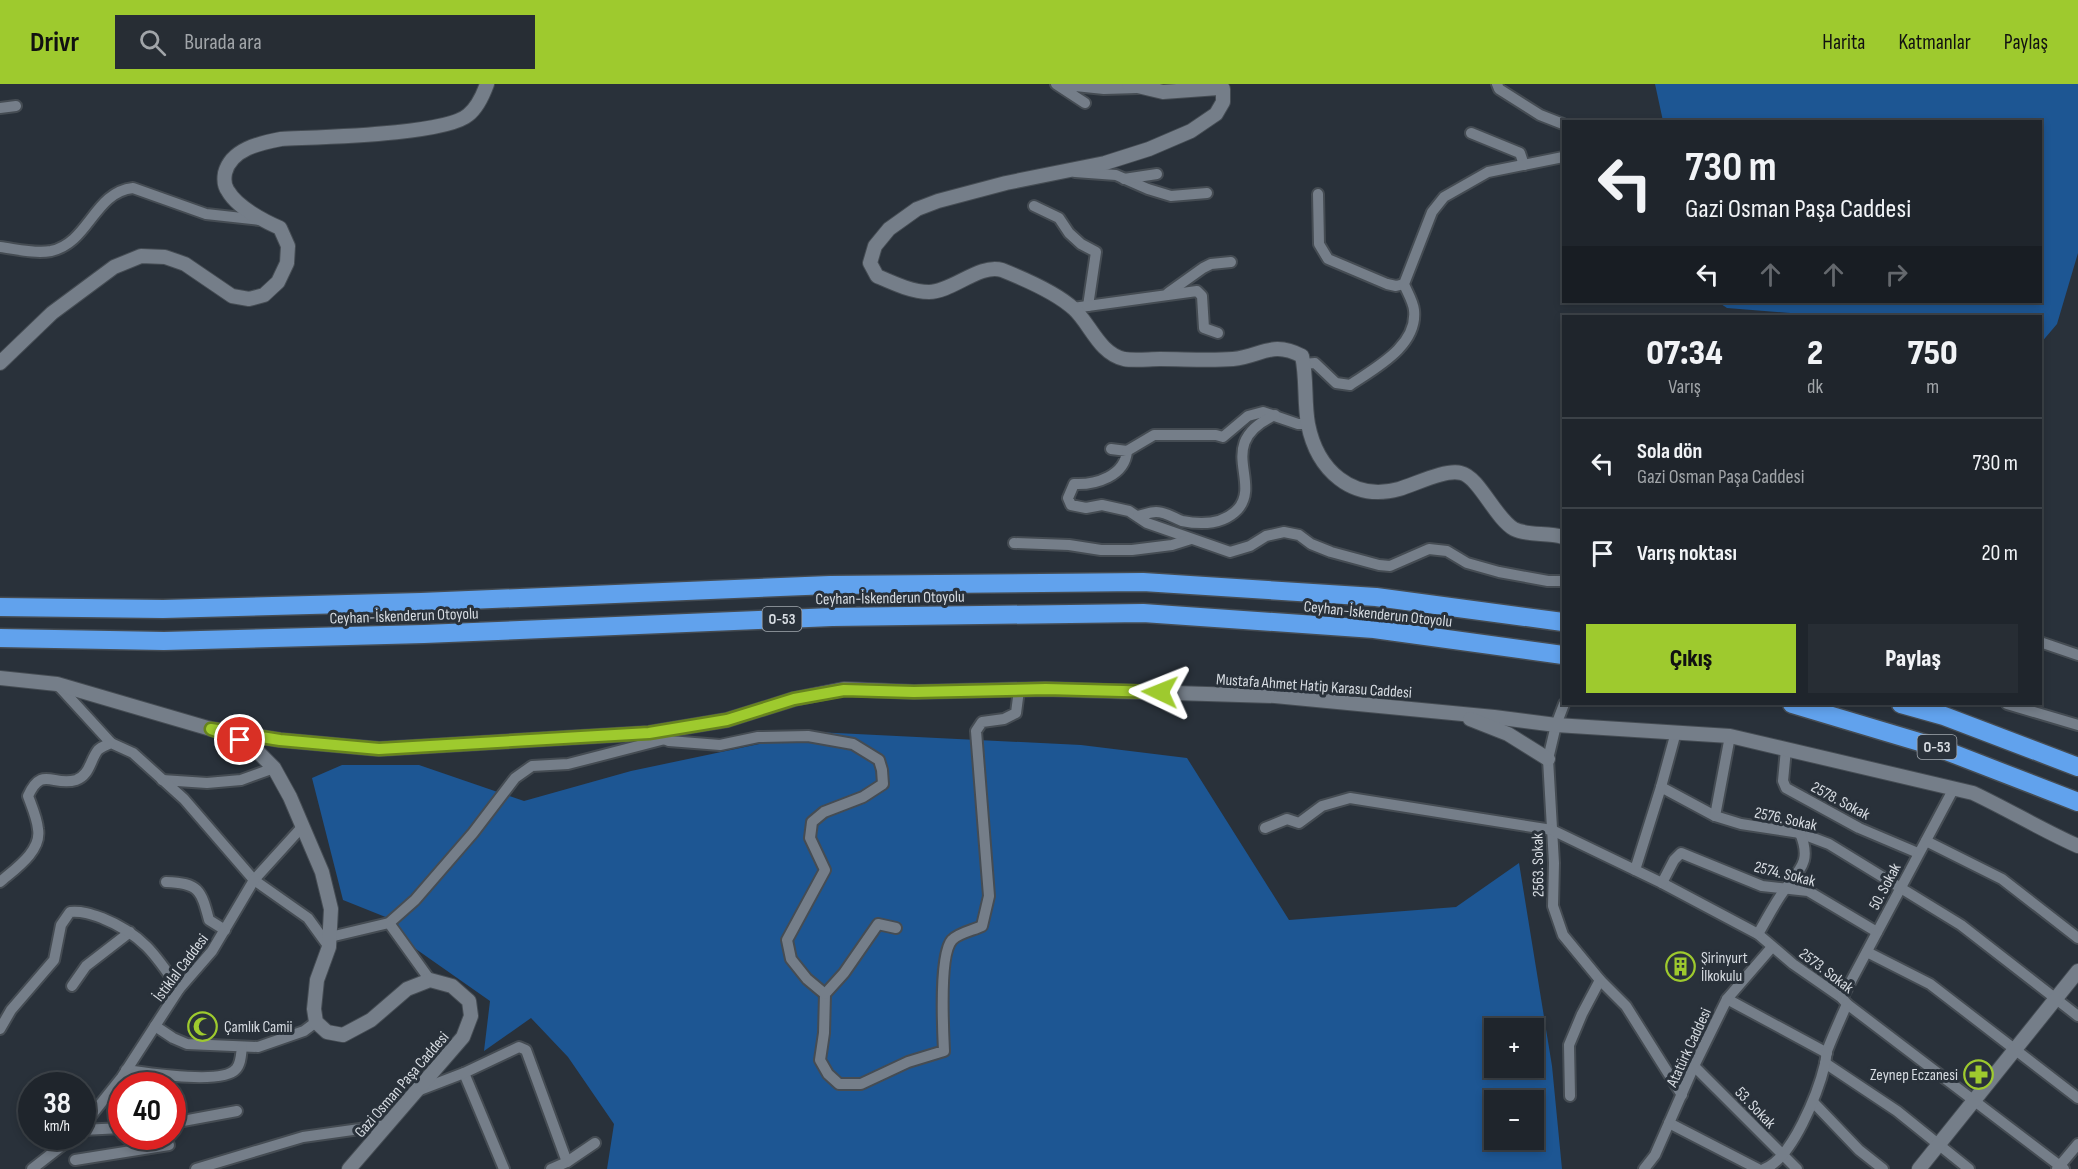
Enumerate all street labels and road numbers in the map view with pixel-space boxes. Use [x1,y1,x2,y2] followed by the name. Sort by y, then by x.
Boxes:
[815,588,965,609] street label: Ceyhan-İskenderun Otoyolu
[1303,597,1453,632] street label: Ceyhan-İskenderun Otoyolu
[329,604,479,629] street label: Ceyhan-İskenderun Otoyolu
[762,607,802,631] road number: O-53
[1215,670,1412,703] street label: Mustafa Ahmet Hatip Karasu Caddesi
[1918,735,1956,759] road number: O-53
[1808,778,1873,825] street label: 2578. Sokak
[1753,804,1819,835] street label: 2576. Sokak
[1528,833,1549,897] street label: 2563. Sokak
[1752,858,1817,891] street label: 2574. Sokak
[1865,860,1906,913] street label: 50. Sokak
[150,930,213,1005] street label: İstiklal Caddesi
[1795,945,1857,998] street label: 2573. Sokak
[1662,1005,1716,1091] street label: Atatürk Caddesi
[351,1028,453,1142] street label: Gazi Osman Paşa Caddesi
[1731,1083,1779,1133] street label: 53. Sokak

